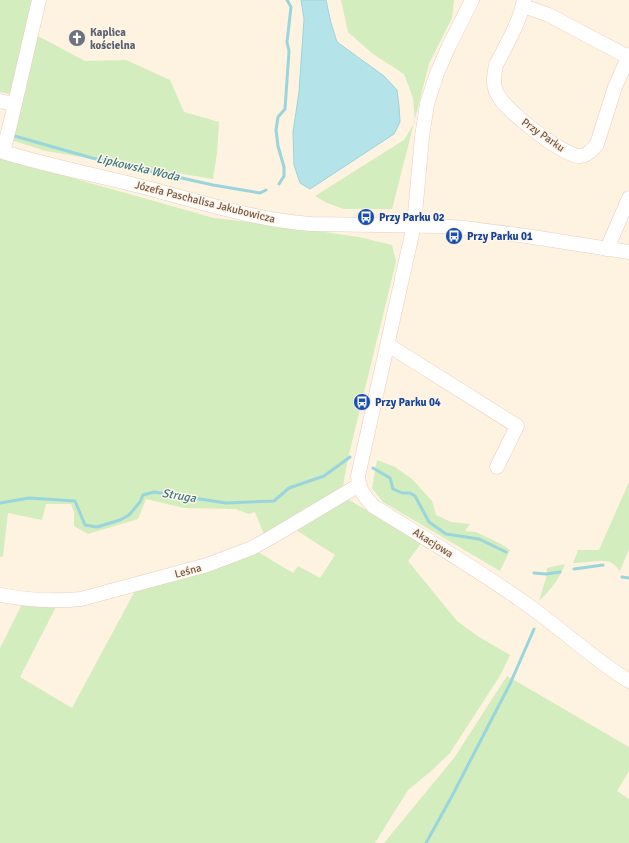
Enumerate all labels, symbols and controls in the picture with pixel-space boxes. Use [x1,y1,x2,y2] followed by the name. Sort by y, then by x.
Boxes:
[90,26,136,52] place label: Kaplica kościelna
[67,28,87,48] church icon: Kaplica kościelna
[519,115,567,155] street label: Przy Parku
[95,151,182,185] water label: Lipkowska Woda
[133,178,277,226] street label: Józefa Paschalisa Jakubowicza
[356,207,376,227] bus stop icon: Przy Parku 02
[379,211,445,224] place label: Przy Parku 02
[444,226,464,246] bus stop icon: Przy Parku 01
[467,230,533,243] place label: Przy Parku 01
[352,392,372,412] bus stop icon: Przy Parku 04
[375,396,441,409] place label: Przy Parku 04
[161,486,198,506] water label: Struga
[410,526,456,561] street label: Akacjowa
[173,561,203,581] street label: Leśna

